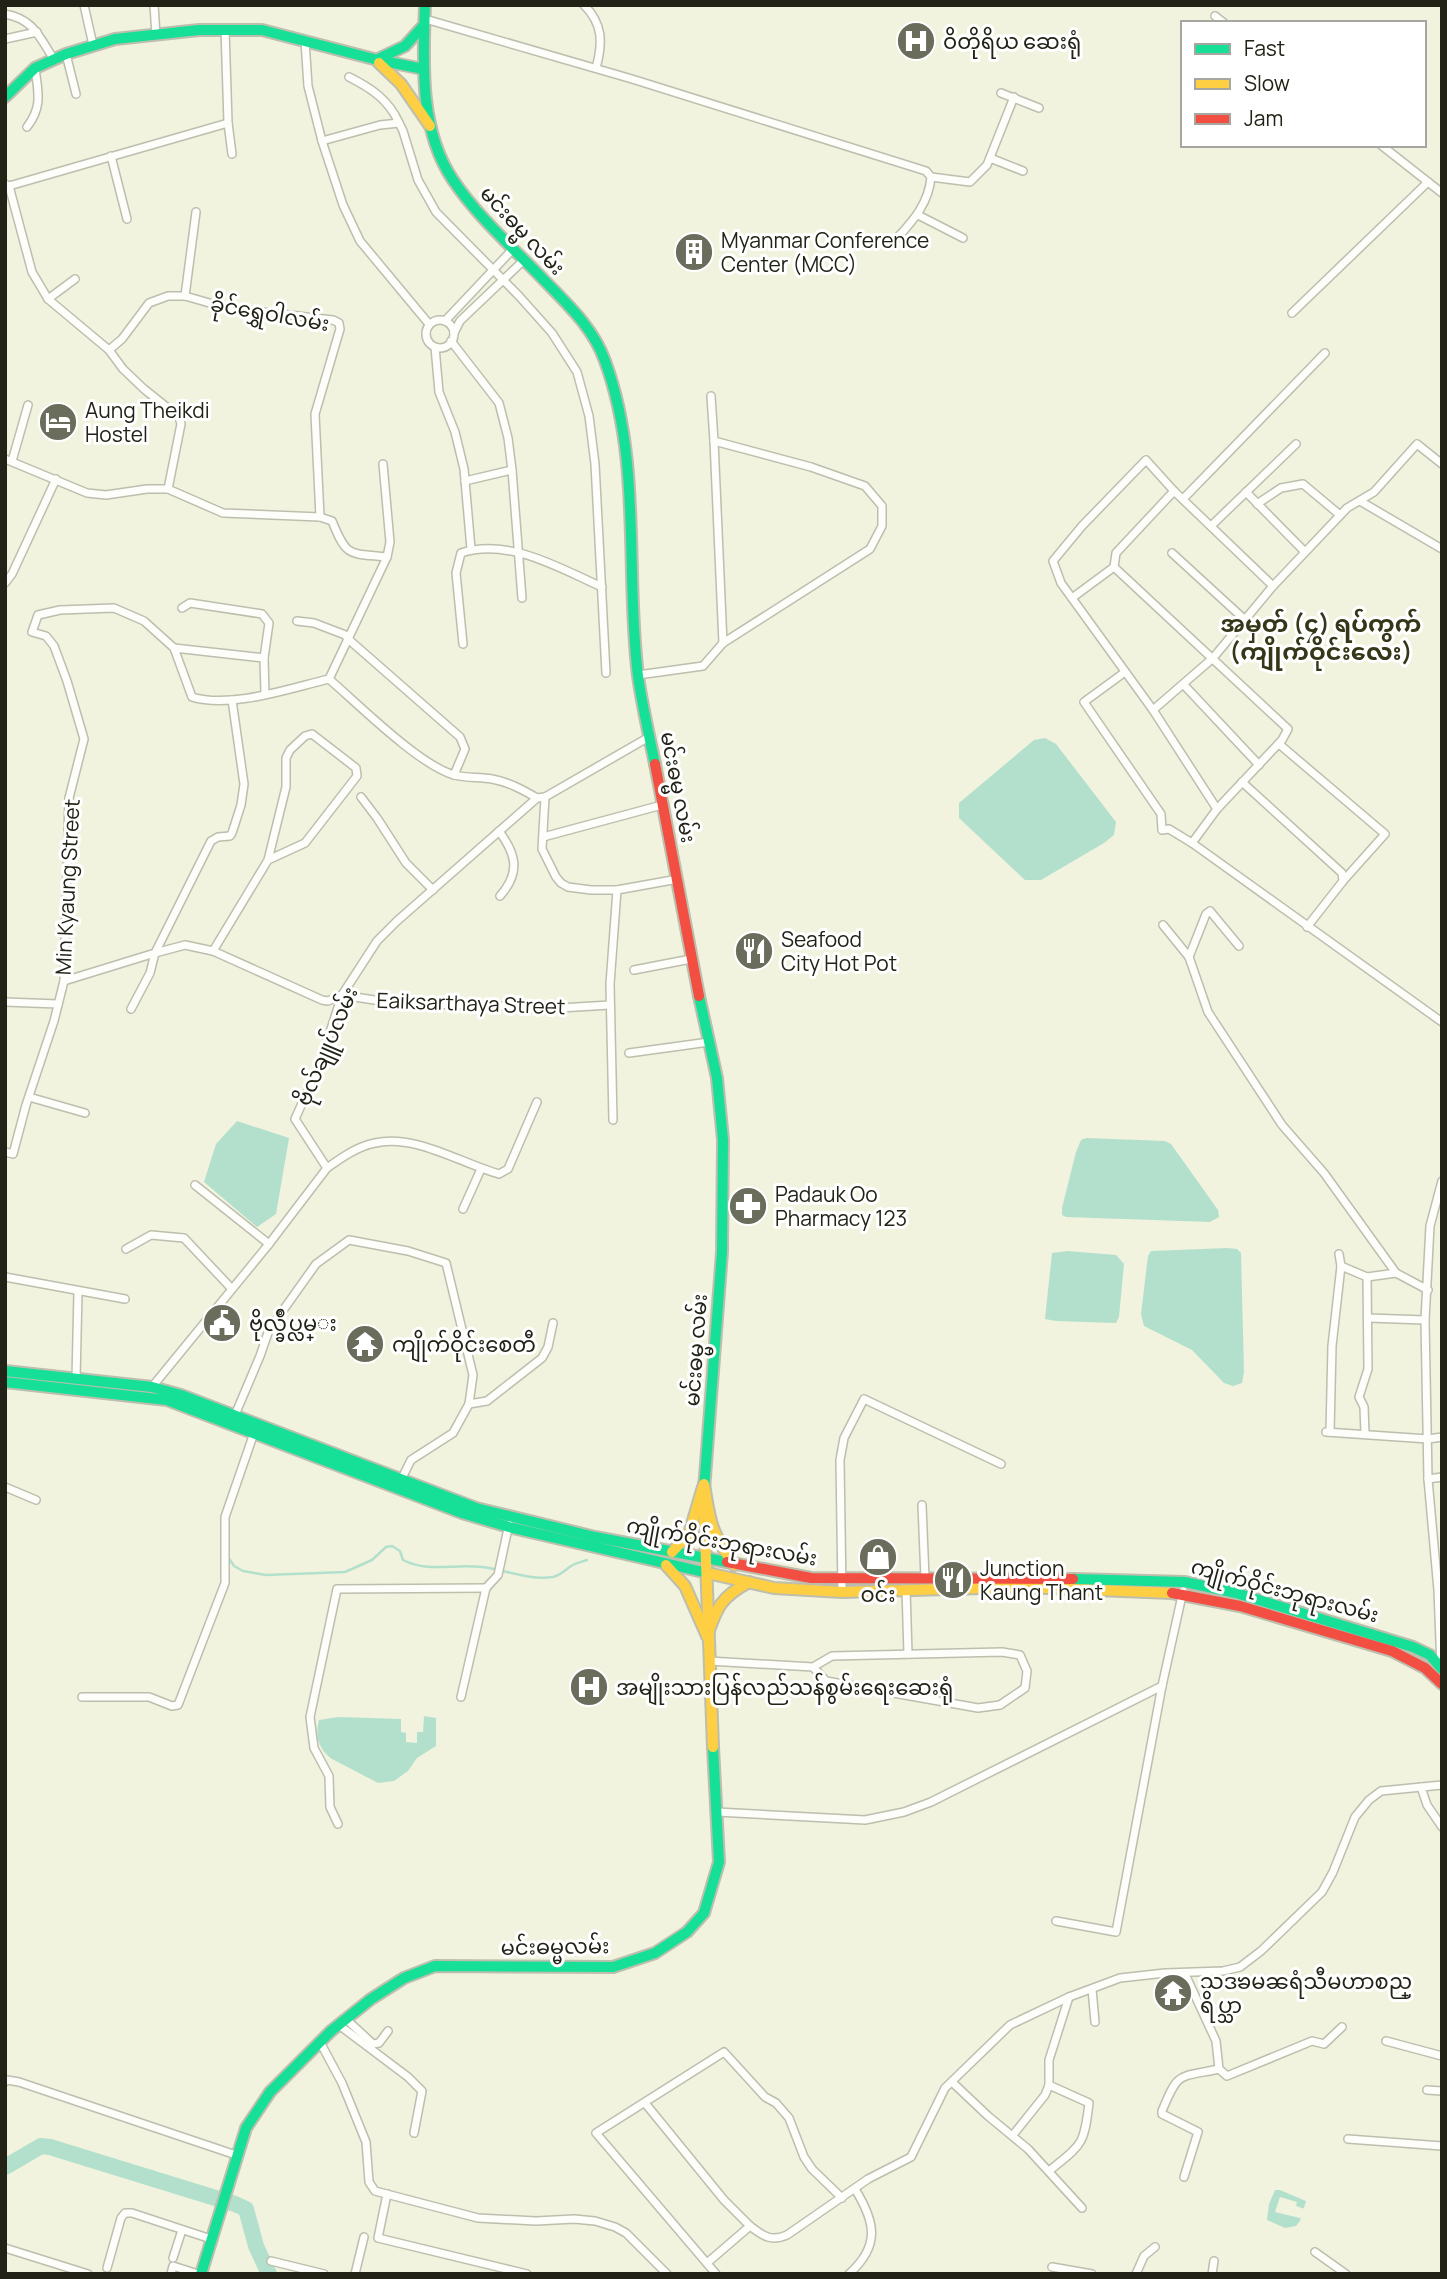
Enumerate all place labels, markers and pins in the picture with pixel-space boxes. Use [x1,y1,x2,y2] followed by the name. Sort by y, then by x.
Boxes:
[895,20,937,62] hospital icon: ဝိတိုရိယ ဆေးရုံ
[943,26,1081,59] place label: ဝိတိုရိယ ဆေးရုံ
[721,226,929,278] place label: Myanmar Conference Center (MCC)
[673,231,715,273] building icon: Myanmar Conference Center (MCC)
[85,396,210,448] place label: Aung Theikdi Hostel
[37,401,79,443] hotel icon: Aung Theikdi Hostel
[781,925,897,977] place label: Seafood City Hot Pot
[733,930,775,972] restaurant icon: Seafood City Hot Pot
[775,1180,907,1232] place label: Padauk Oo Pharmacy 123
[727,1185,769,1227] pharmacy icon: Padauk Oo Pharmacy 123
[201,1302,243,1344] public building icon: ဗိုလ္ခ်ဳပ္လမ္း
[249,1308,337,1342] place label: ဗိုလ္ခ်ဳပ္လမ္း
[344,1323,386,1365] temple icon: ကျိုက်ဝိုင်းစေတီ
[392,1329,536,1363] place label: ကျိုက်ဝိုင်းစေတီ
[857,1536,899,1578] shop icon: ဝင်း
[980,1554,1103,1606] place label: Junction Kaung Thant
[932,1559,974,1601] restaurant icon: Junction Kaung Thant
[860,1579,896,1608] place label: ဝင်း
[568,1666,610,1708] hospital icon: အမျိုးသားပြန်လည်သန်စွမ်းရေးဆေးရုံ
[616,1672,953,1706] place label: အမျိုးသားပြန်လည်သန်စွမ်းရေးဆေးရုံ
[1200,1966,1412,2023] place label: သဒၶမၼရံသီမဟာစည္ ရိပ္သာ
[1152,1972,1194,2014] temple icon: သဒၶမၼရံသီမဟာစည္ ရိပ္သာ

